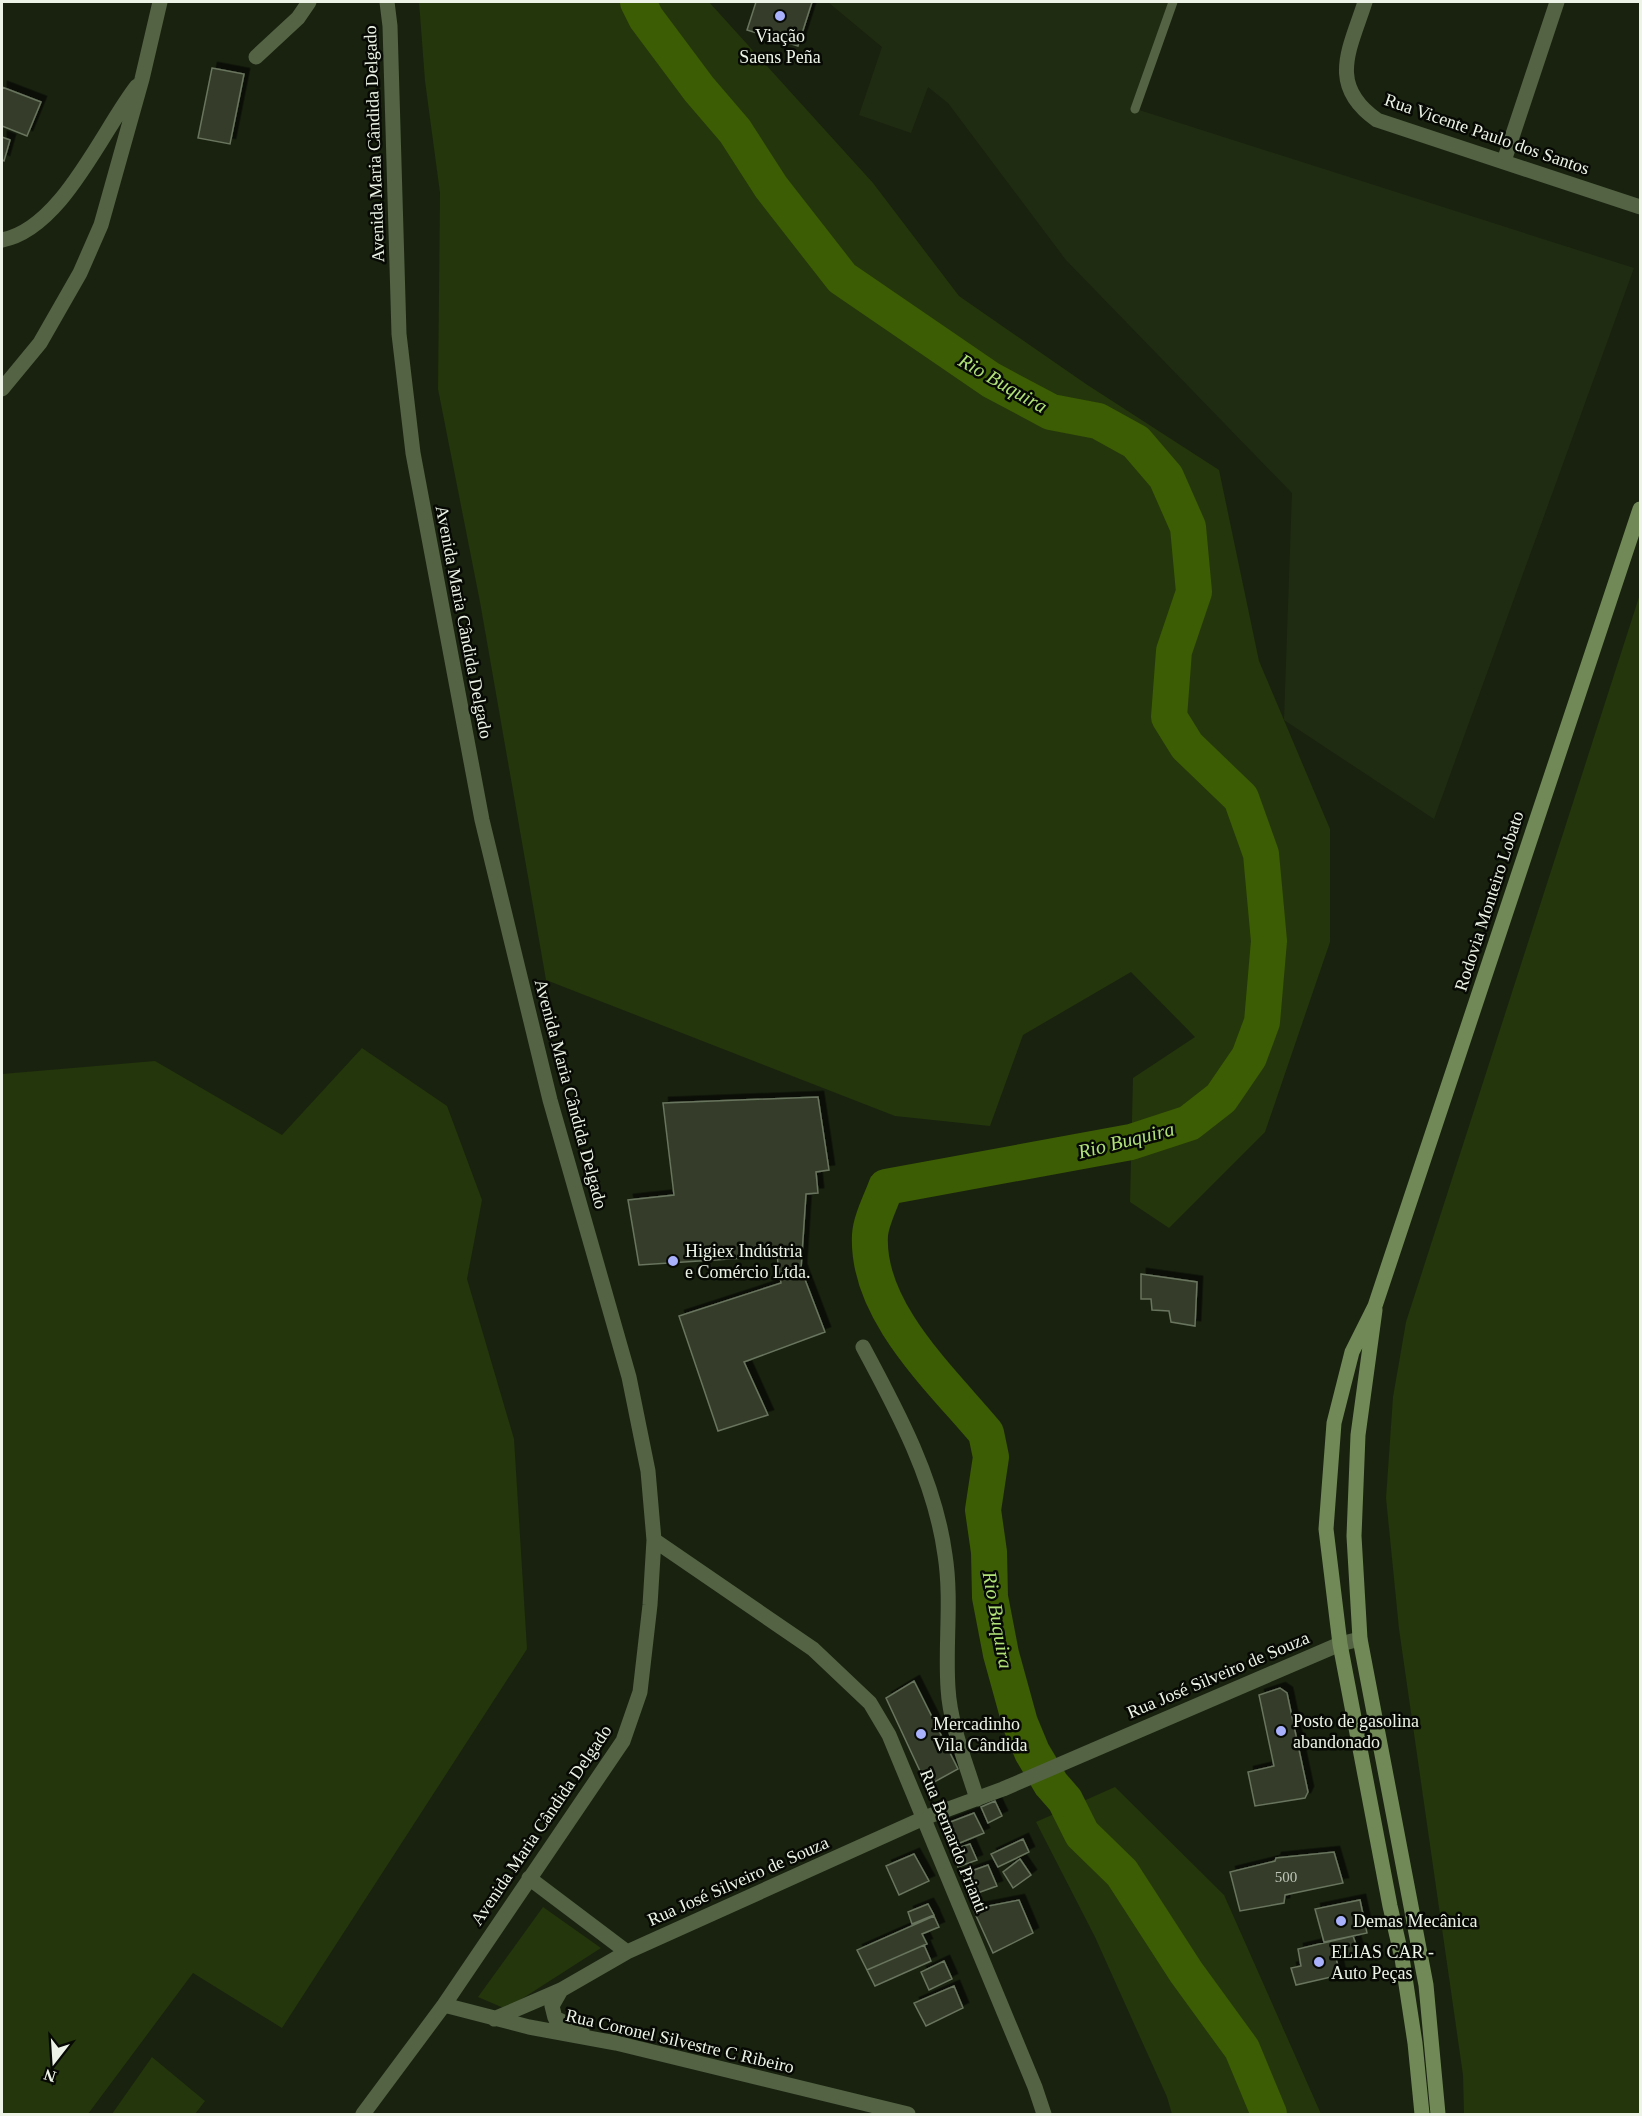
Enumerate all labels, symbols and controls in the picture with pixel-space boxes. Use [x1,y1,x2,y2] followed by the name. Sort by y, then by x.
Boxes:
[773,9,787,23] marker: Viação Saens Peña
[360,25,388,263] street label: Avenida Maria Cândida Delgado
[739,26,821,67] place label: Viação Saens Peña
[1382,89,1592,179] street label: Rua Vicente Paulo dos Santos
[954,348,1051,418] water label: Rio Buquira
[432,504,496,740] street label: Avenida Maria Cândida Delgado
[1450,809,1528,993] street label: Rodovia Monteiro Lobato
[531,977,611,1211] street label: Avenida Maria Cândida Delgado
[1075,1117,1177,1164] water label: Rio Buquira
[685,1241,810,1282] place label: Higiex Indústria e Comércio Ltda.
[666,1254,680,1268] marker: Higiex Indústria e Comércio Ltda.
[977,1569,1017,1671] water label: Rio Buquira
[1124,1628,1312,1722] street label: Rua José Silveiro de Souza
[1293,1711,1419,1752] place label: Posto de gasolina abandonado
[933,1714,1027,1755] place label: Mercadinho Vila Cândida
[466,1721,616,1929] street label: Avenida Maria Cândida Delgado
[1274,1724,1288,1738] marker: Posto de gasolina abandonado
[914,1727,928,1741] marker: Mercadinho Vila Cândida
[916,1766,992,1916] street label: Rua Bernardo Prianti
[644,1832,832,1930] street label: Rua José Silveiro de Souza
[1275,1869,1297,1885] house number: 500
[1353,1911,1477,1931] place label: Demas Mecânica
[1334,1914,1348,1928] marker: Demas Mecânica
[1331,1942,1434,1983] place label: ELIAS CAR - Auto Peças
[1312,1955,1326,1969] marker: ELIAS CAR - Auto Peças
[564,2005,796,2077] street label: Rua Coronel Silvestre C Ribeiro
[24,2032,84,2092] north arrow
[41,2066,58,2086] text: N

